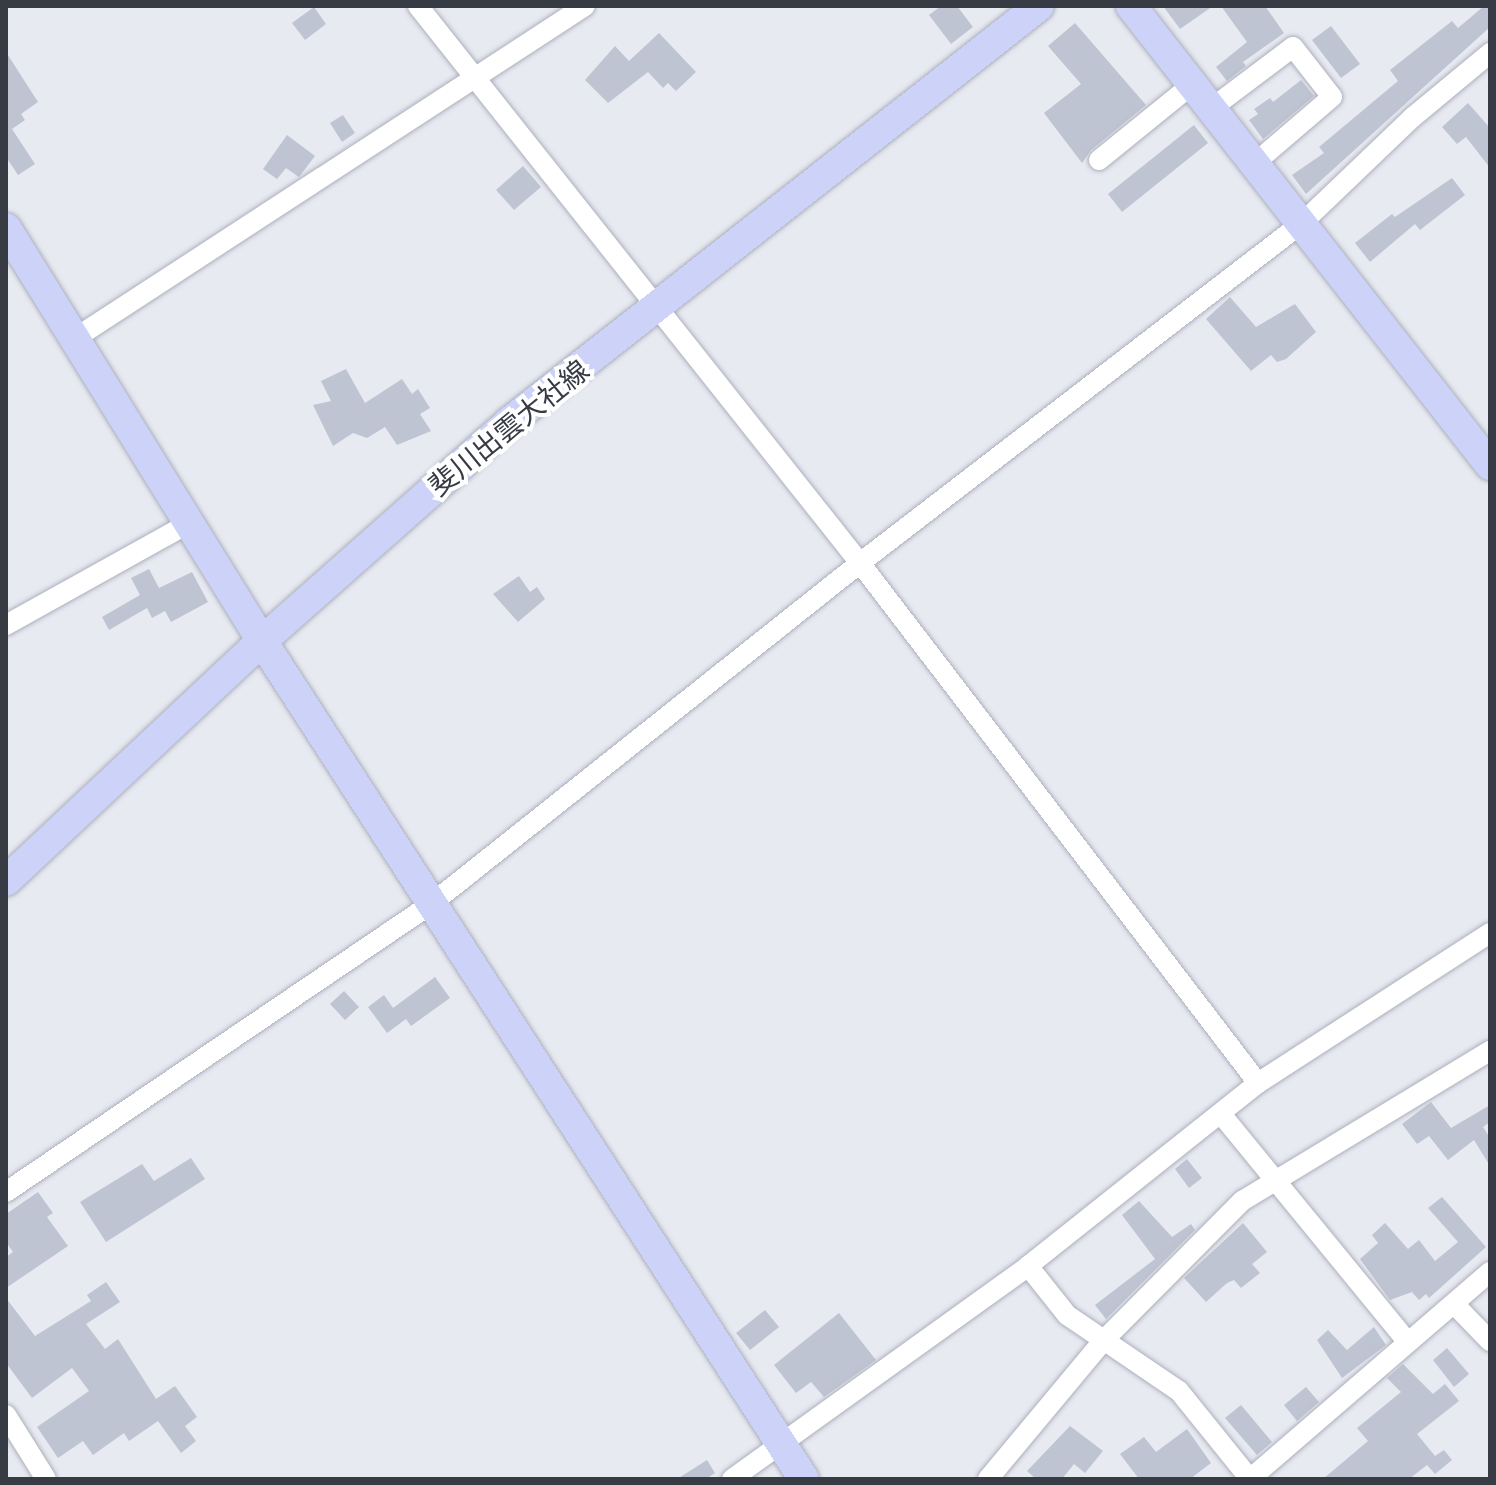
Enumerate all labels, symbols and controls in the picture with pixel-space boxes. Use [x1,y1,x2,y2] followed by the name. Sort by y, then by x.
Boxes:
[421,352,595,502] street label: 斐川出雲大社線

